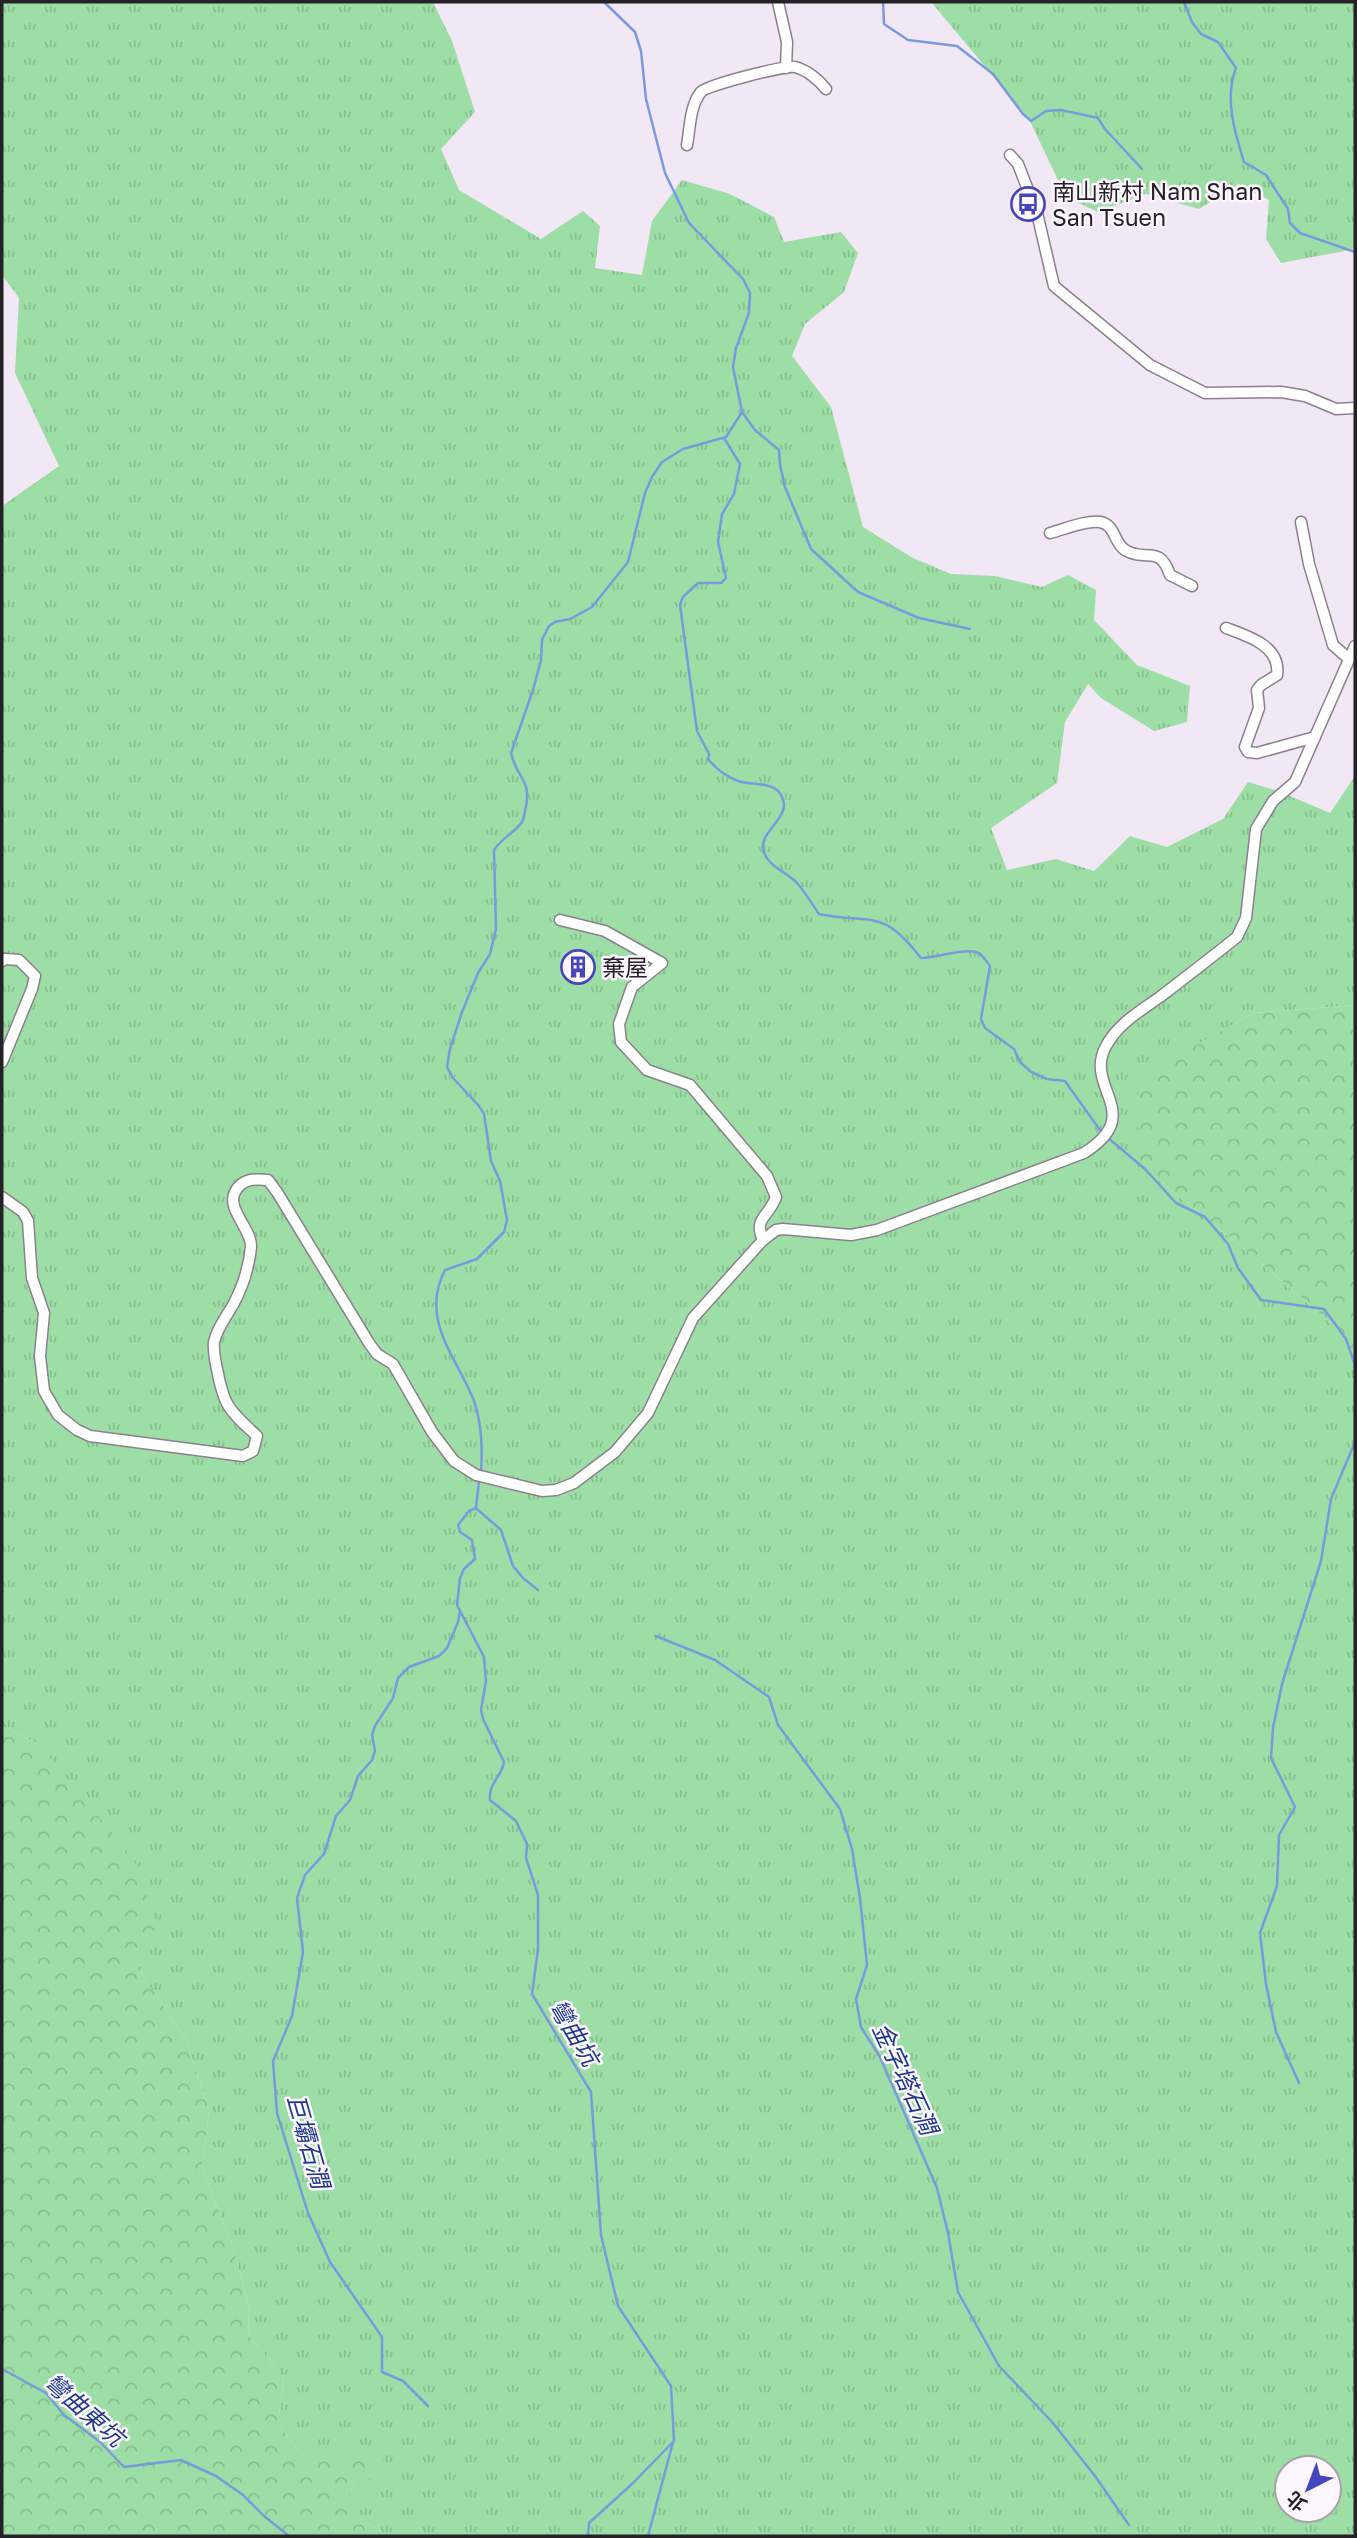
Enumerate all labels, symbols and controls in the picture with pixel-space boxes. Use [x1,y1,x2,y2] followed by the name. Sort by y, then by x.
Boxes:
[1052,177,1262,231] place label: 南山新村 Nam Shan San Tsuen
[1009,185,1047,223] bus stop icon: 南山新村 Nam Shan San Tsuen
[559,948,597,986] building icon: 棄屋
[602,953,648,981] place label: 棄屋
[544,1994,608,2073] water label: 彎曲坑
[868,2017,946,2141] water label: 金字塔石澗
[282,2091,337,2194] water label: 巨壩石澗
[39,2367,133,2453] water label: 彎曲東坑
[1273,2454,1343,2524] north arrow
[1282,2487,1311,2517] text: 北

